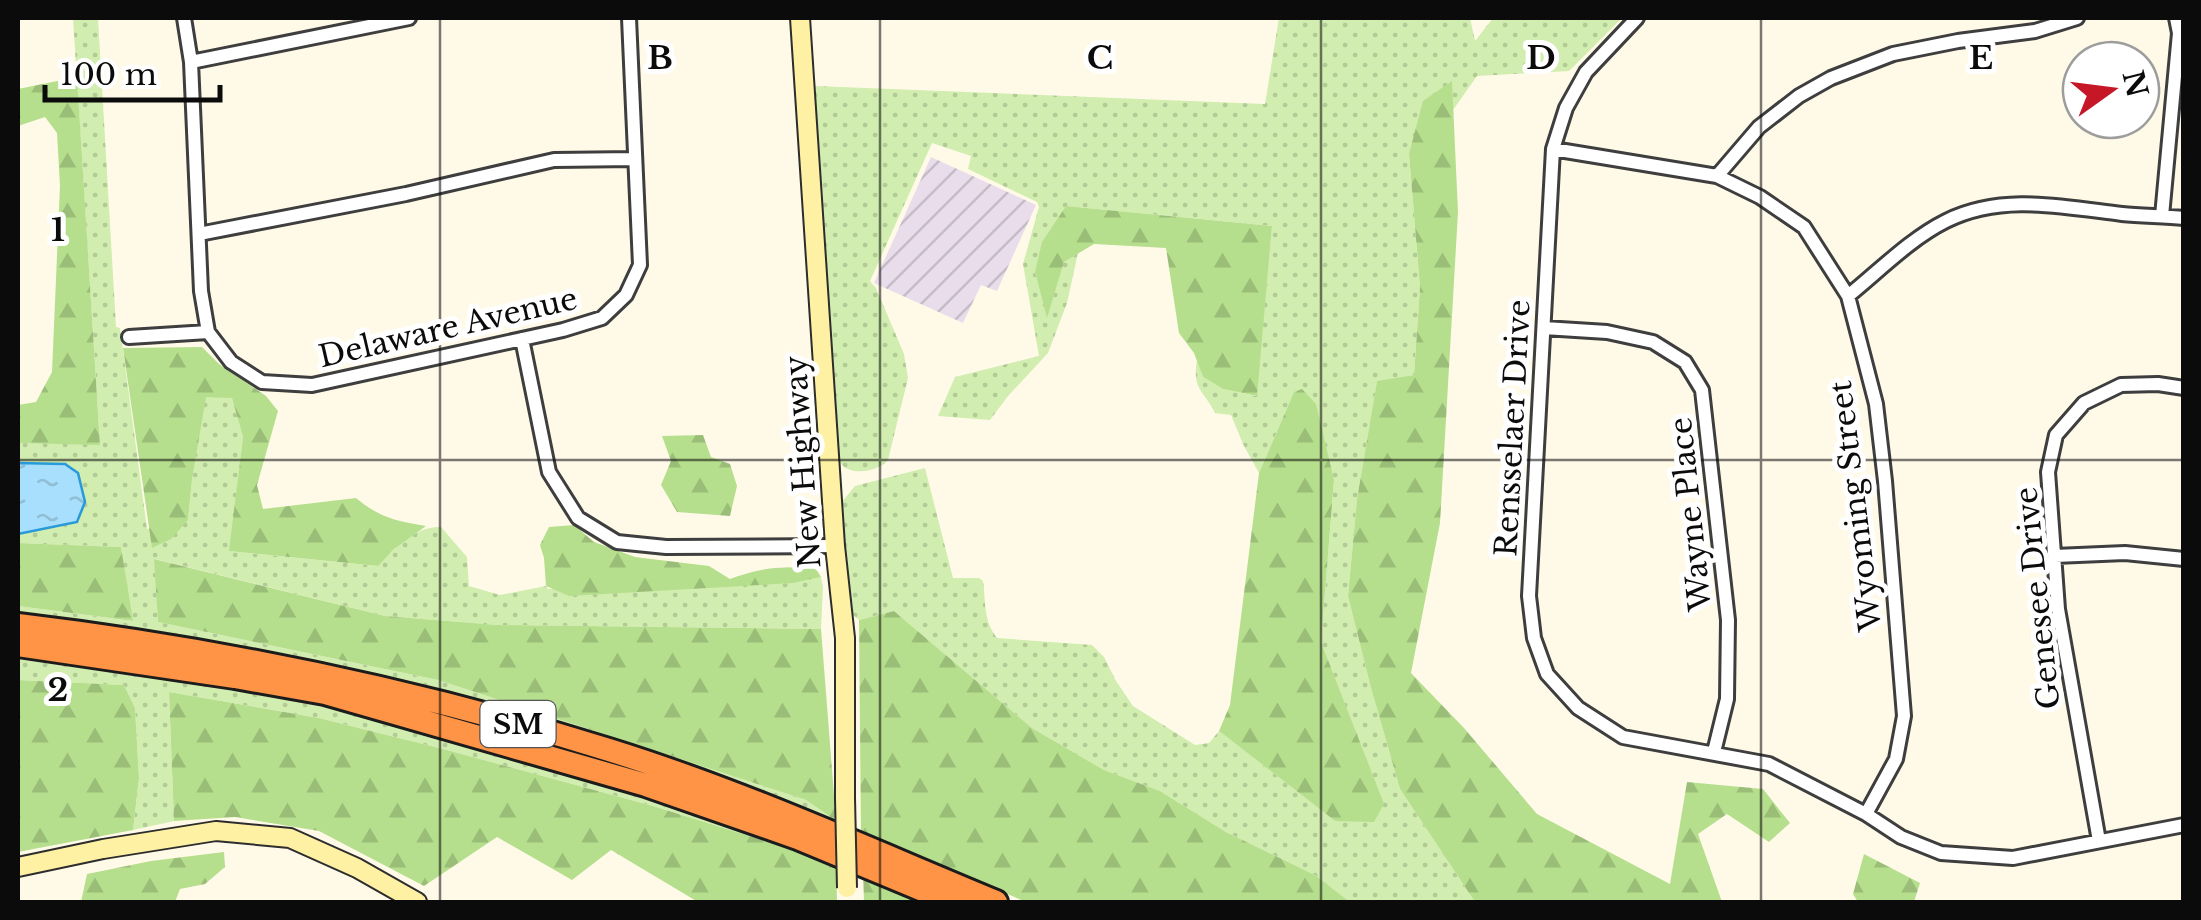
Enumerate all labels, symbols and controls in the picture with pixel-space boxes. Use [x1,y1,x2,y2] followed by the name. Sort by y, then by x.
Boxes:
[647,38,673,78] text: B
[1087,38,1113,78] text: C
[1526,38,1556,78] text: D
[1969,38,1993,78] text: E
[45,40,220,102] scale bar
[2061,40,2161,140] north arrow
[60,56,157,93] text: 100 m
[2115,67,2155,101] text: N
[51,210,65,250] text: 1
[315,280,581,375] street label: Delaware Avenue
[1487,299,1538,557] street label: Rensselaer Drive
[777,355,828,569] street label: New Highway
[1822,378,1889,634] street label: Wyoming Street
[1662,415,1719,614] street label: Wayne Place
[2007,485,2068,711] street label: Genesee Drive
[48,670,68,710] text: 2
[480,701,556,747] road number: SM

